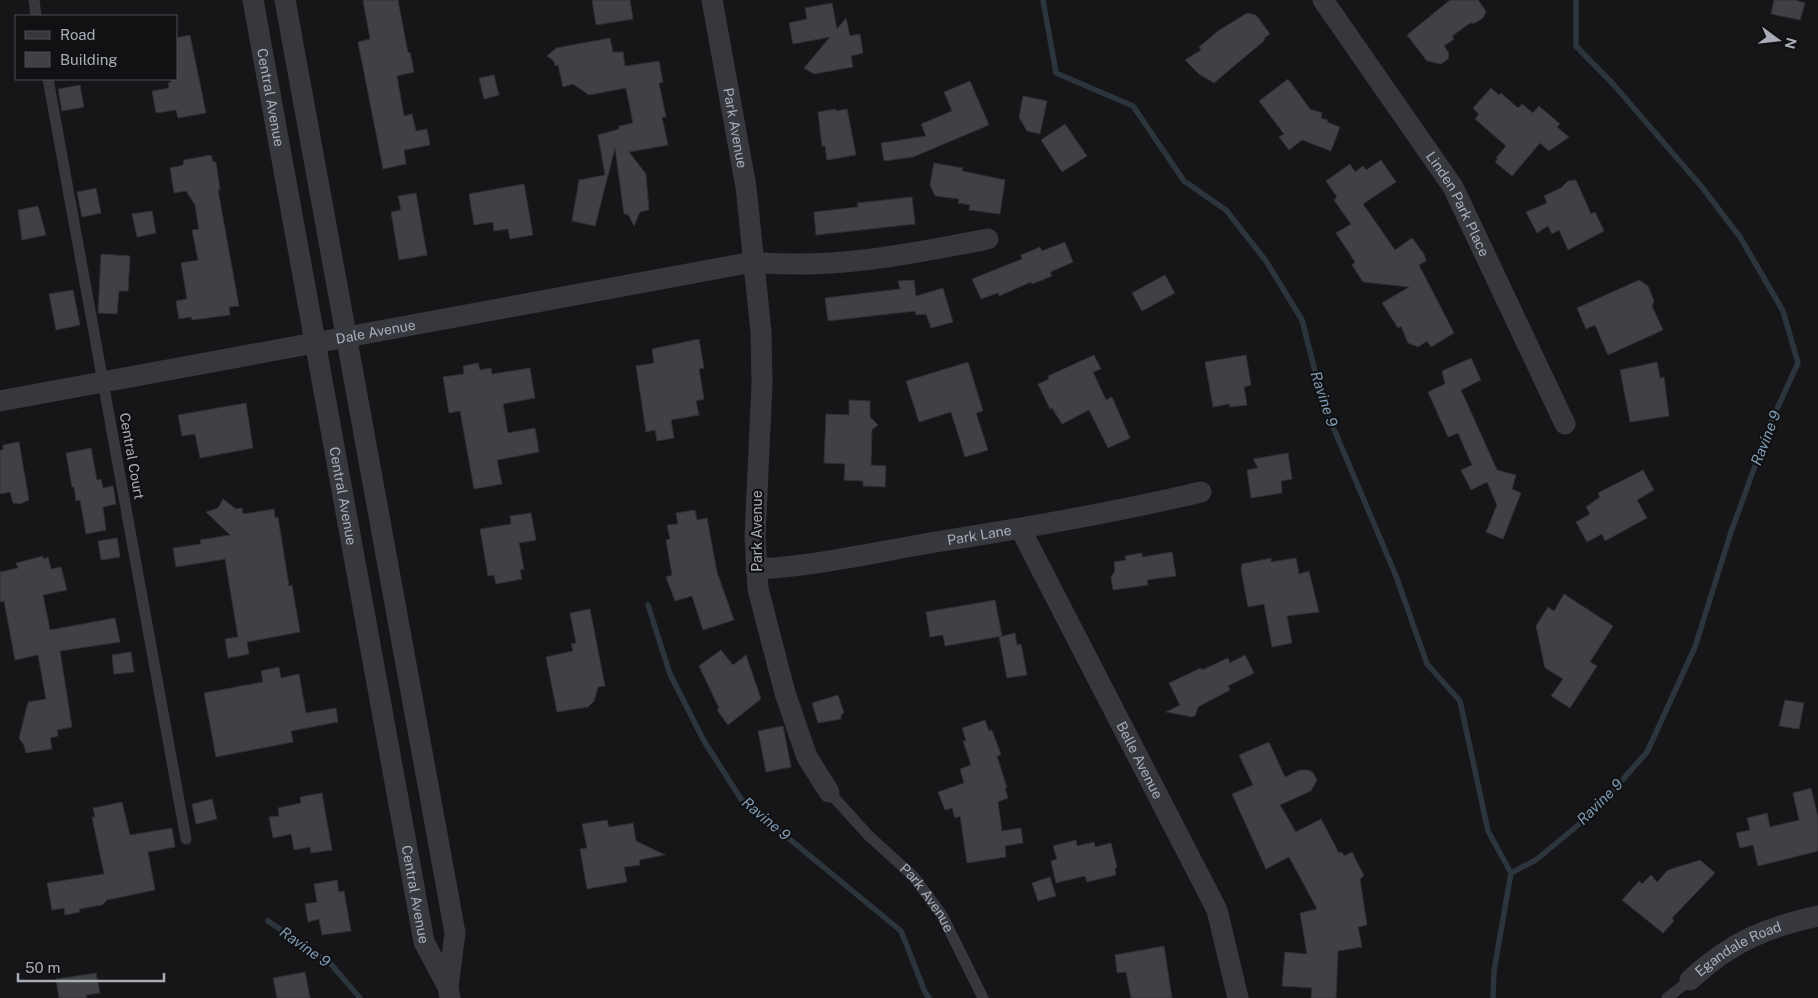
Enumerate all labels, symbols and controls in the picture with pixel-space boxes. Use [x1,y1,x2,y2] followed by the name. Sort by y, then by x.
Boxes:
[15,15,178,80] legend
[1753,15,1803,65] north arrow
[60,26,96,43] text: Road
[1781,36,1800,51] text: N
[254,47,287,148] street label: Central Avenue
[60,51,118,68] text: Building
[720,86,750,169] street label: Park Avenue
[1423,148,1493,259] street label: Linden Park Place
[335,316,417,347] street label: Dale Avenue
[1308,369,1341,429] water label: Ravine 9
[1747,408,1784,468] water label: Ravine 9
[116,411,148,501] street label: Central Court
[326,445,360,546] street label: Central Avenue
[749,490,765,572] street label: Park Avenue
[946,522,1013,548] street label: Park Lane
[1113,719,1166,802] street label: Belle Avenue
[1573,775,1626,828] water label: Ravine 9
[739,794,794,844] water label: Ravine 9
[399,844,432,945] street label: Central Avenue
[897,860,957,935] street label: Park Avenue
[1692,918,1783,980] street label: Egandale Road
[277,923,334,970] water label: Ravine 9
[18,950,164,982] scale bar
[25,959,60,976] text: 50 m

